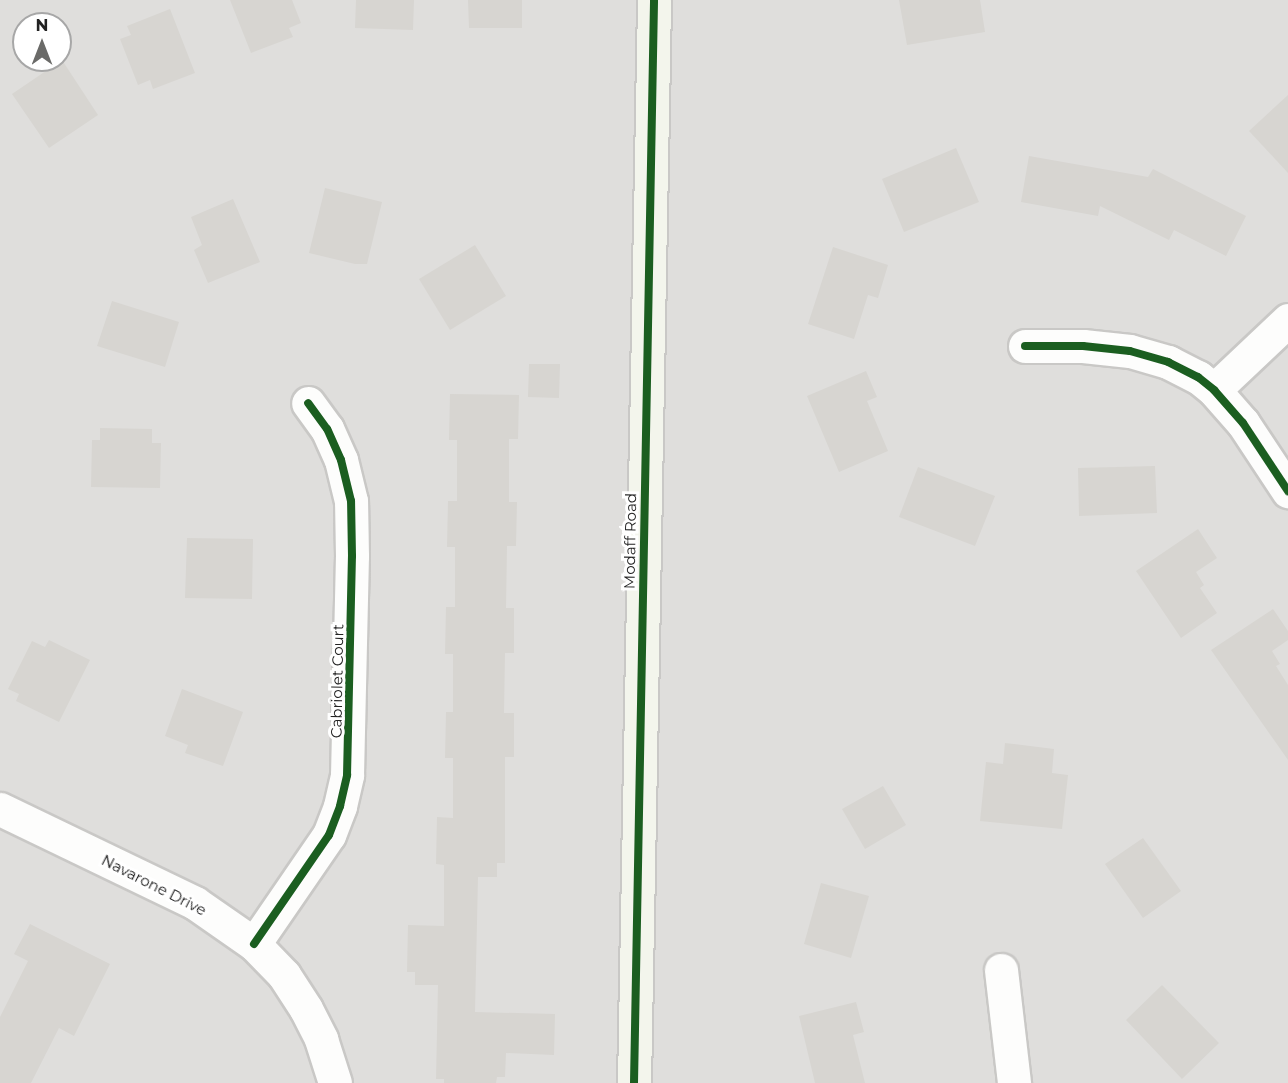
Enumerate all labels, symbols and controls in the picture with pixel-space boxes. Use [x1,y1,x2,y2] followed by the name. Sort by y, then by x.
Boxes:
[12,12,72,72] north arrow
[36,16,48,35] text: N
[620,493,640,589] street label: Modaff Road
[327,624,347,738] street label: Cabriolet Court
[99,851,209,919] street label: Navarone Drive

